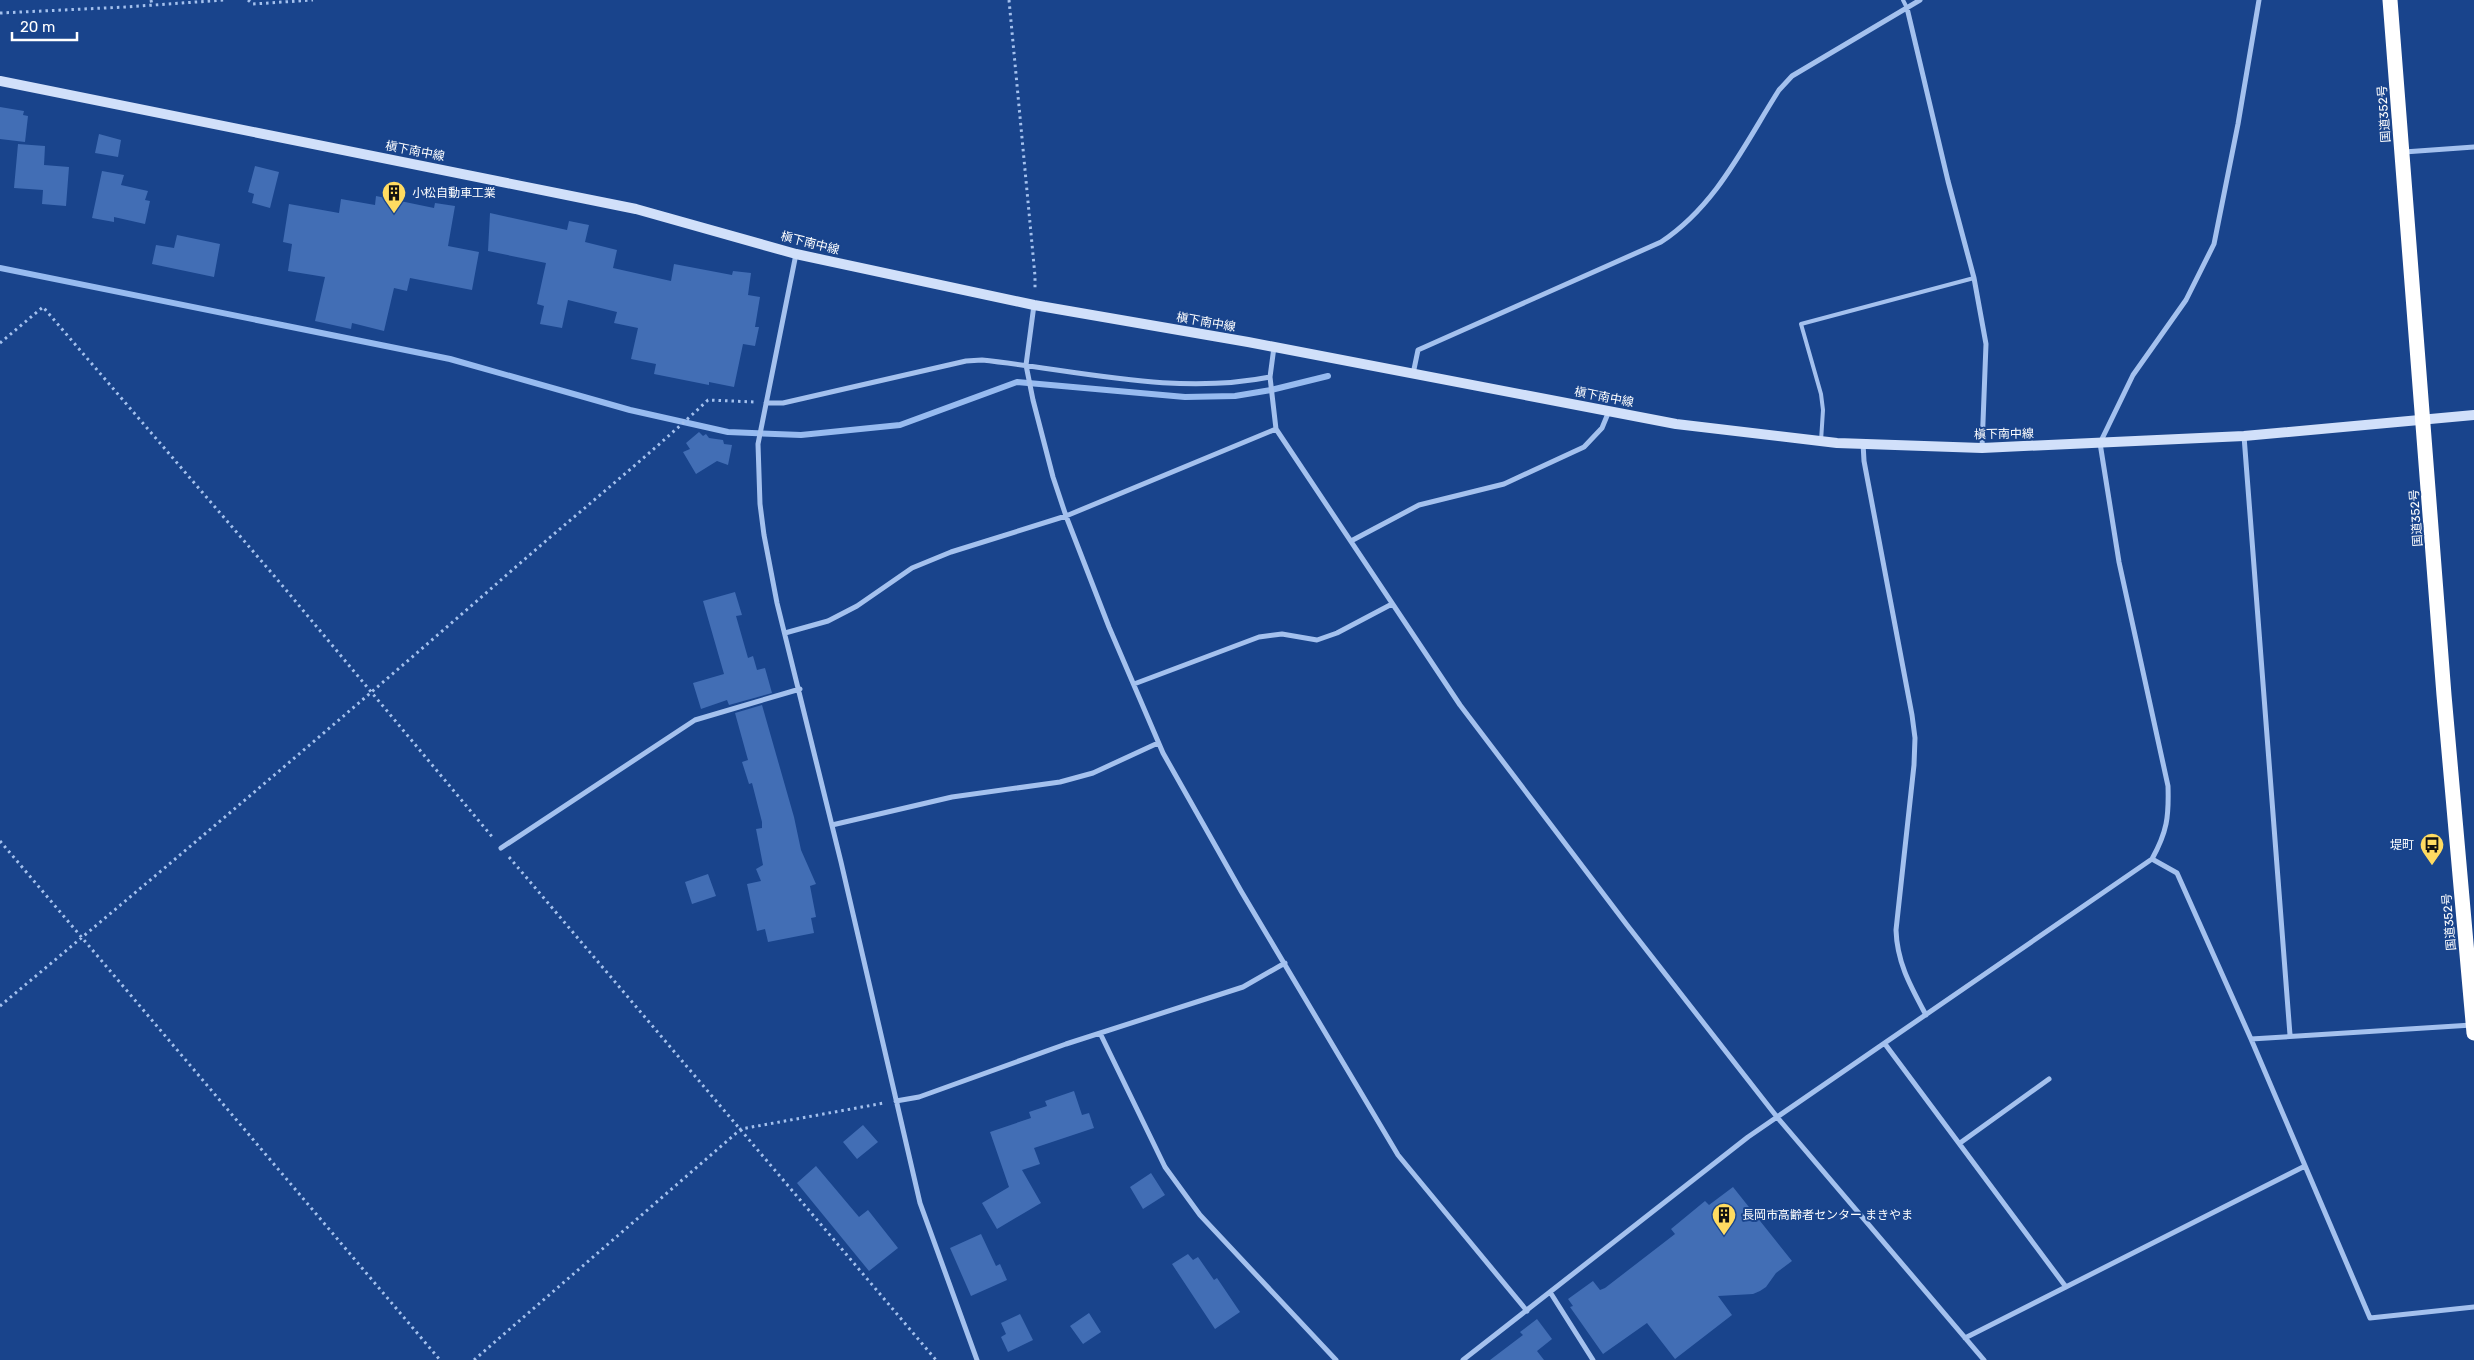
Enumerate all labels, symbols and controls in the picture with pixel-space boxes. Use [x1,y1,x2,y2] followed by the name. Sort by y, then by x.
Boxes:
[12,10,78,42] scale bar
[20,18,55,36] text: 20 m
[2375,85,2393,143] street label: 国道352号
[384,138,446,164] street label: 槇下南中線
[381,180,407,214] building icon: 小松自動車工業
[412,186,496,200] place label: 小松自動車工業
[779,229,841,257] street label: 槇下南中線
[1175,310,1237,334] street label: 槇下南中線
[1573,384,1635,410] street label: 槇下南中線
[1974,426,2034,442] street label: 槇下南中線
[2407,489,2425,547] street label: 国道352号
[2419,832,2445,866] bus stop icon: 堤町
[2390,838,2414,852] place label: 堤町
[2440,893,2458,951] street label: 国道352号
[1711,1202,1737,1236] building icon: 長岡市高齢者センター まきやま
[1742,1208,1913,1222] place label: 長岡市高齢者センター まきやま

